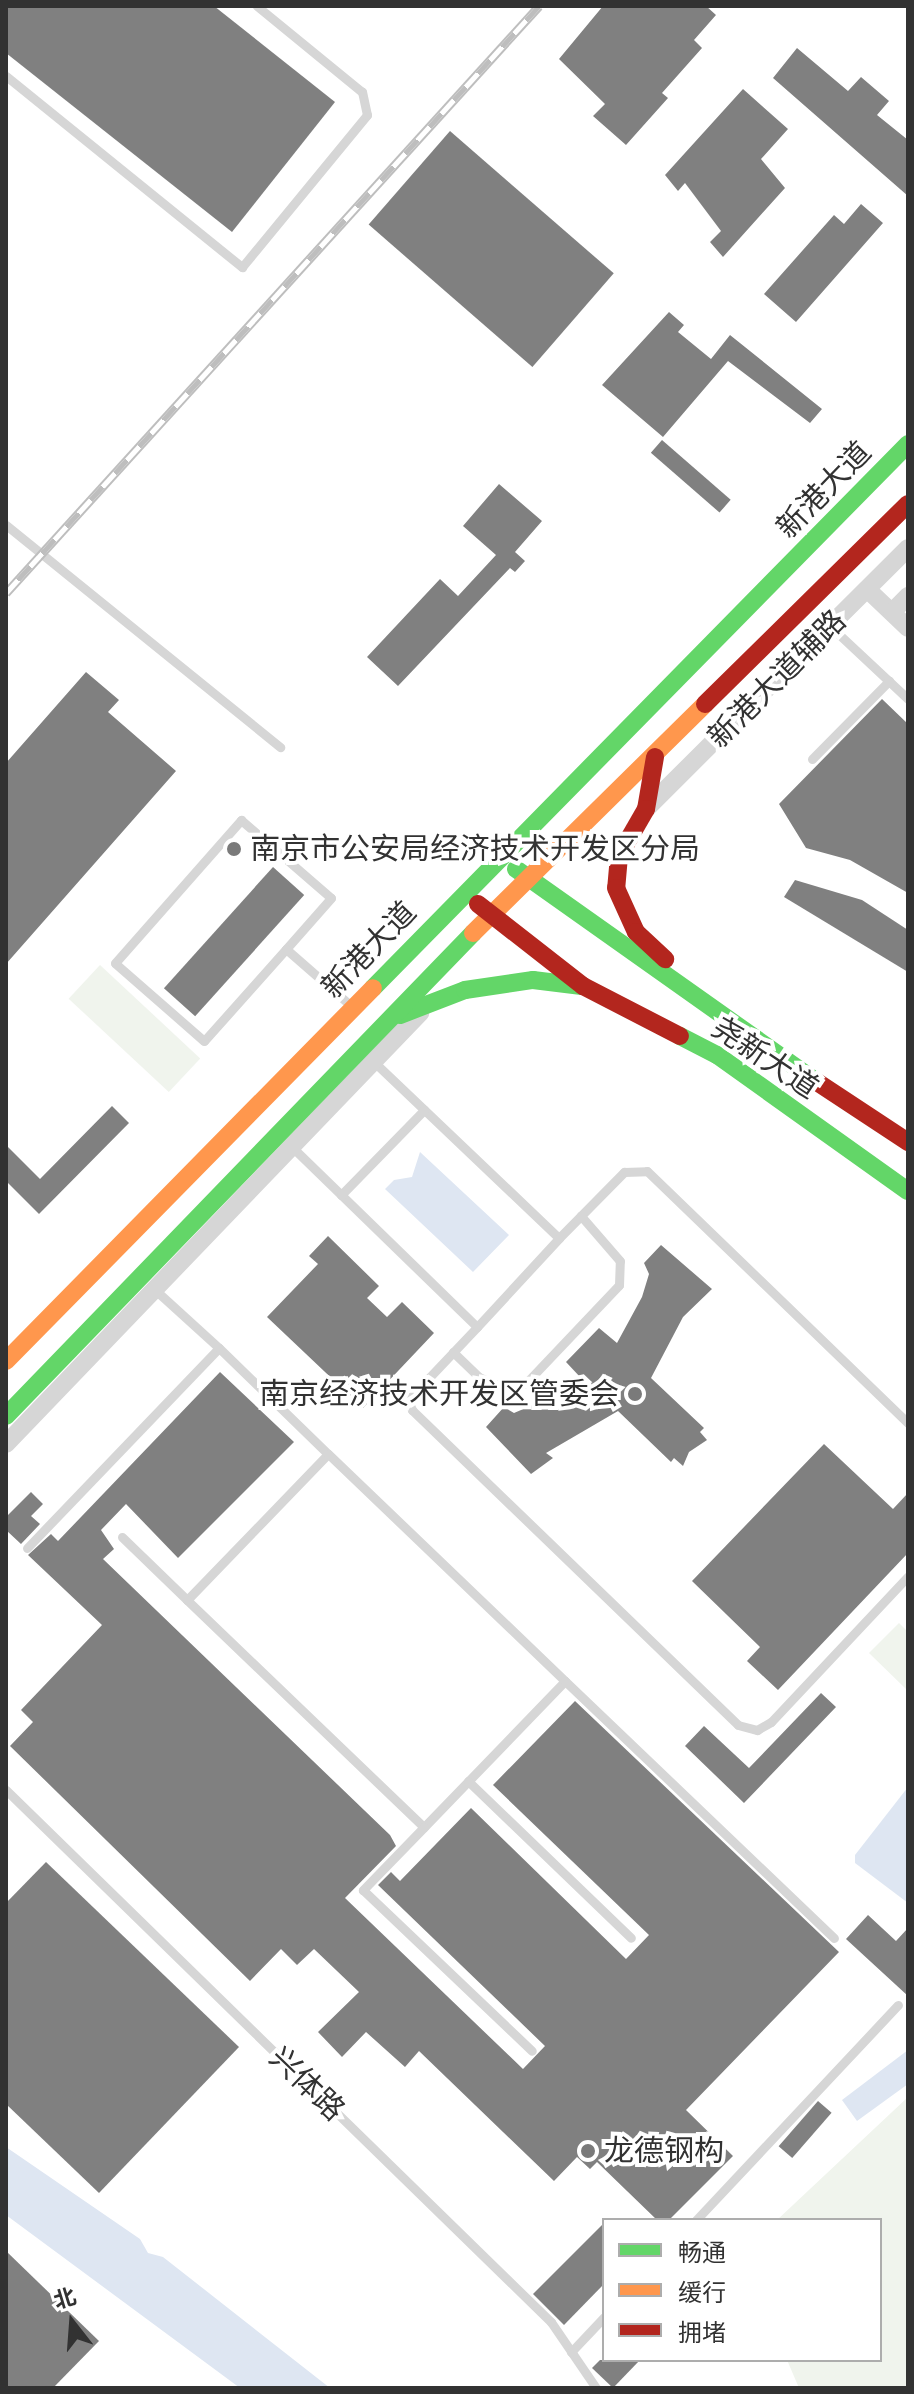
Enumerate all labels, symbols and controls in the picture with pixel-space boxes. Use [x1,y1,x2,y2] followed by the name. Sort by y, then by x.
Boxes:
[769,434,879,546] street label: 新港大道
[701,603,853,755] street label: 新港大道辅路
[250,831,700,867] place label: 南京市公安局经济技术开发区分局
[225,840,243,858] marker: 南京市公安局经济技术开发区分局
[314,894,424,1006] street label: 新港大道
[705,1010,825,1106] street label: 尧新大道
[259,1376,619,1412] place label: 南京经济技术开发区管委会
[626,1385,644,1403] marker: 南京经济技术开发区管委会
[262,2040,352,2128] street label: 兴体路
[604,2133,724,2169] place label: 龙德钢构
[579,2142,597,2160] marker: 龙德钢构
[602,2218,882,2362] legend
[678,2238,726,2267] text: 畅通
[678,2278,726,2307] text: 缓行
[32,2282,112,2362] north arrow
[50,2282,79,2315] text: 北
[678,2318,726,2347] text: 拥堵

